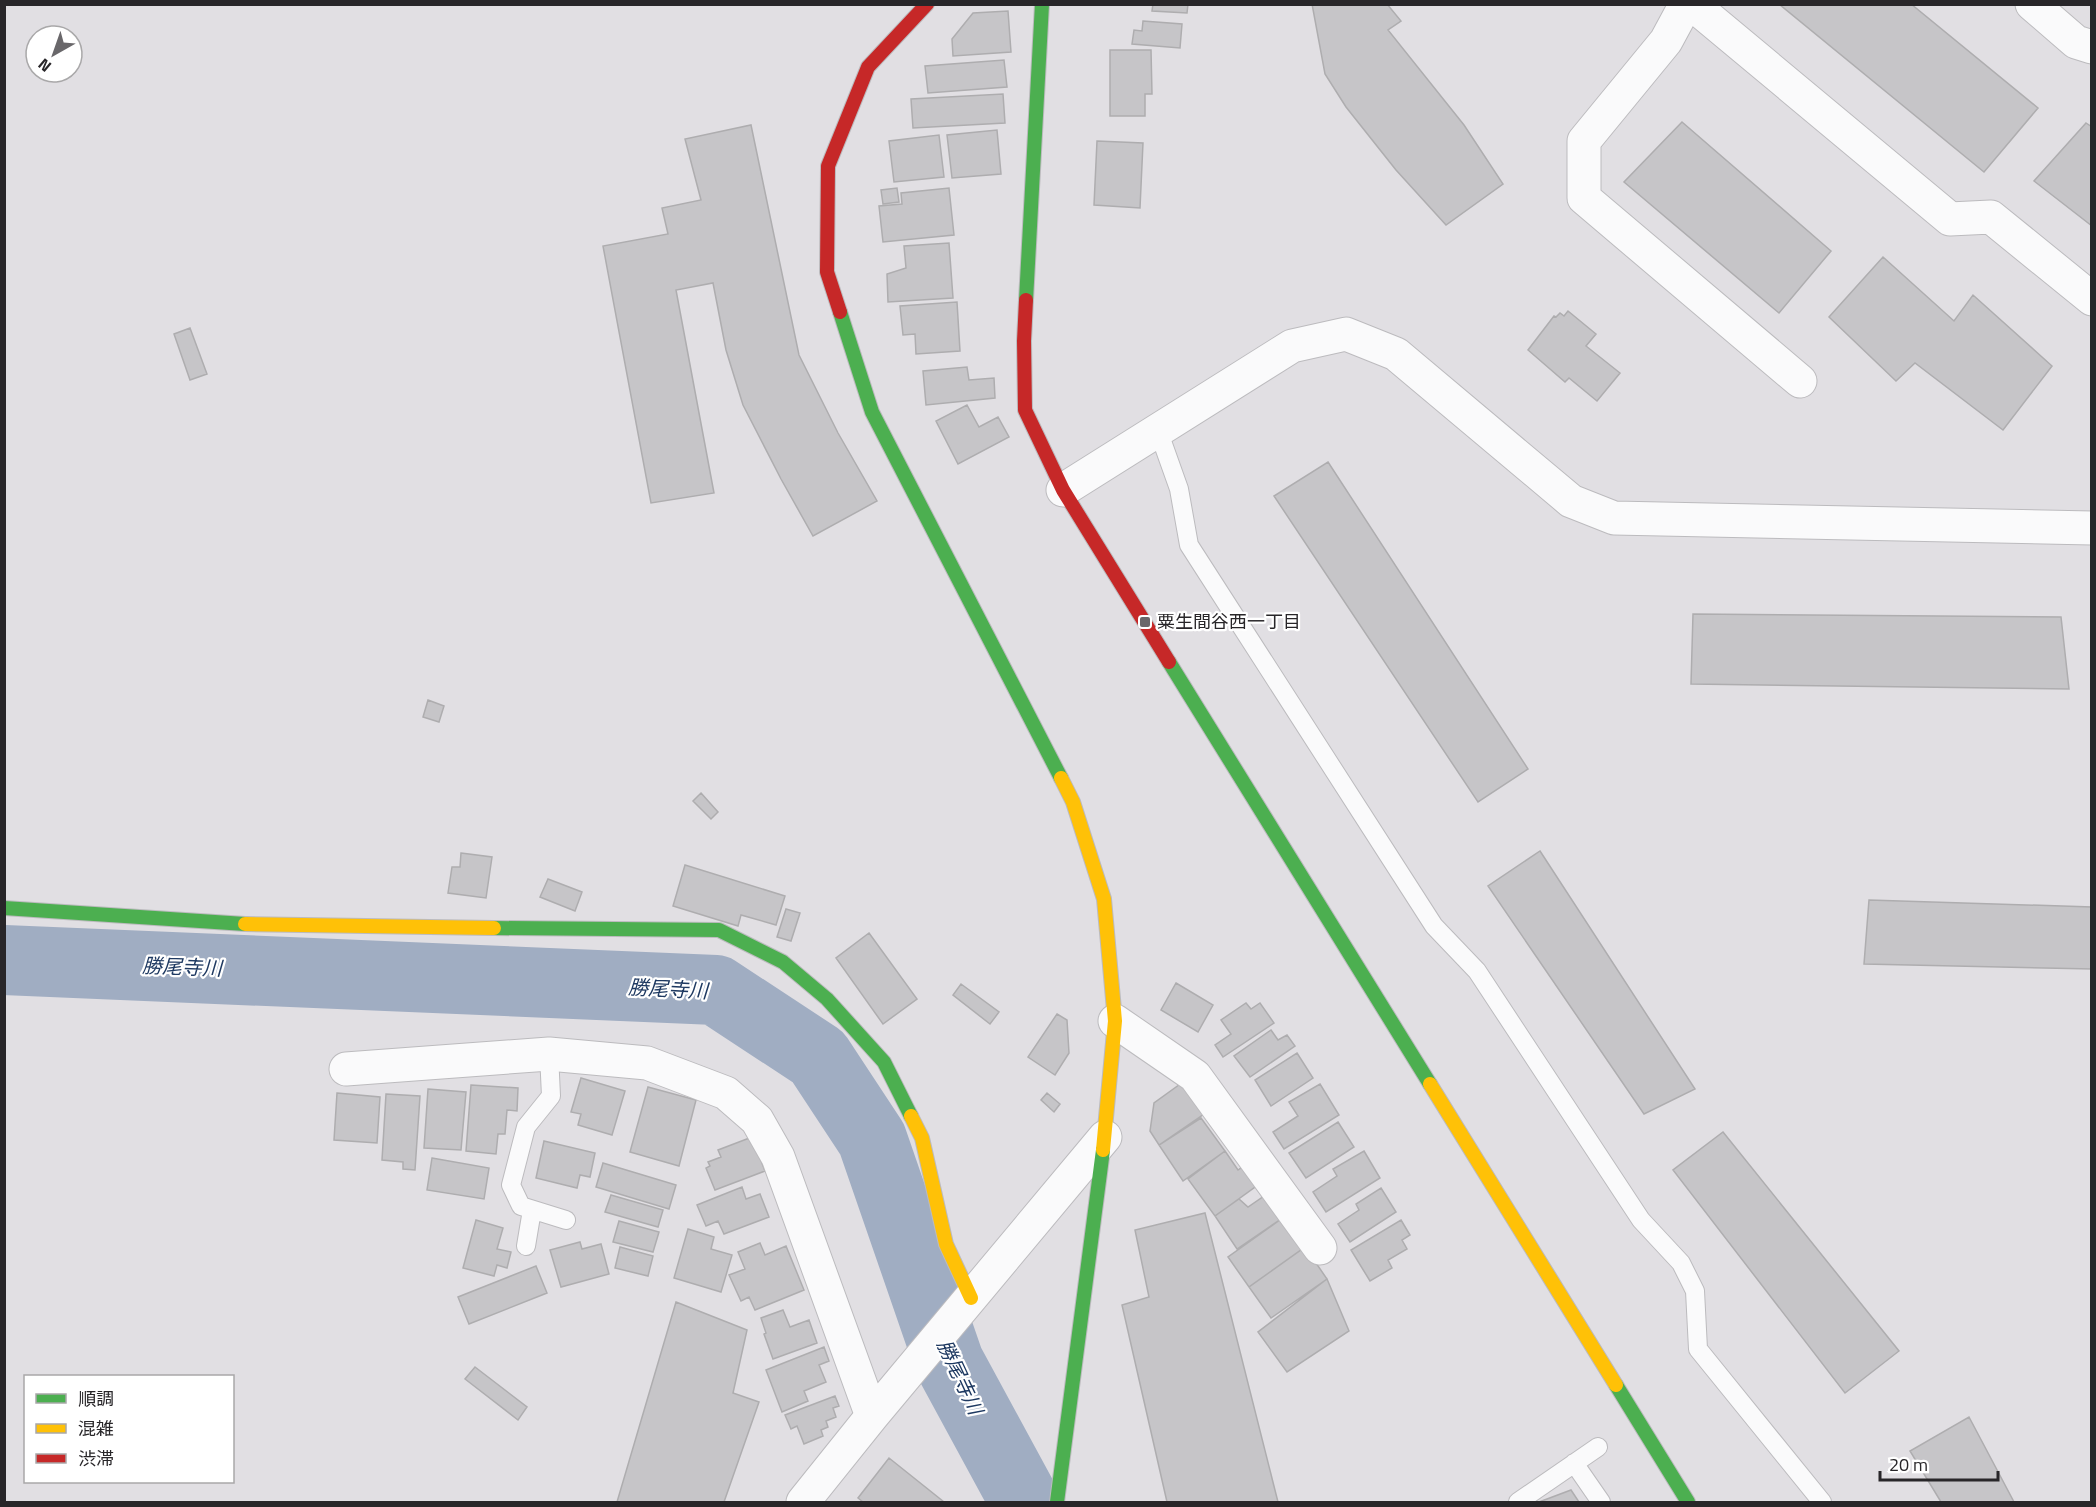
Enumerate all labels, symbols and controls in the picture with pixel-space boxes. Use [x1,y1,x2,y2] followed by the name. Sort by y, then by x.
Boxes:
[24,24,84,84] north arrow
[32,53,56,78] text: N
[1157,608,1301,635] place label: 粟生間谷西一丁目
[1138,615,1152,629] marker: 粟生間谷西一丁目
[142,950,225,983] water label: 勝尾寺川
[627,971,711,1006] water label: 勝尾寺川
[930,1334,992,1421] water label: 勝尾寺川
[24,1375,234,1483] legend
[78,1385,114,1412] text: 順調
[78,1415,114,1442] text: 混雑
[1880,1444,1998,1482] scale bar
[78,1445,114,1472] text: 渋滞
[1889,1451,1928,1478] text: 20 m

